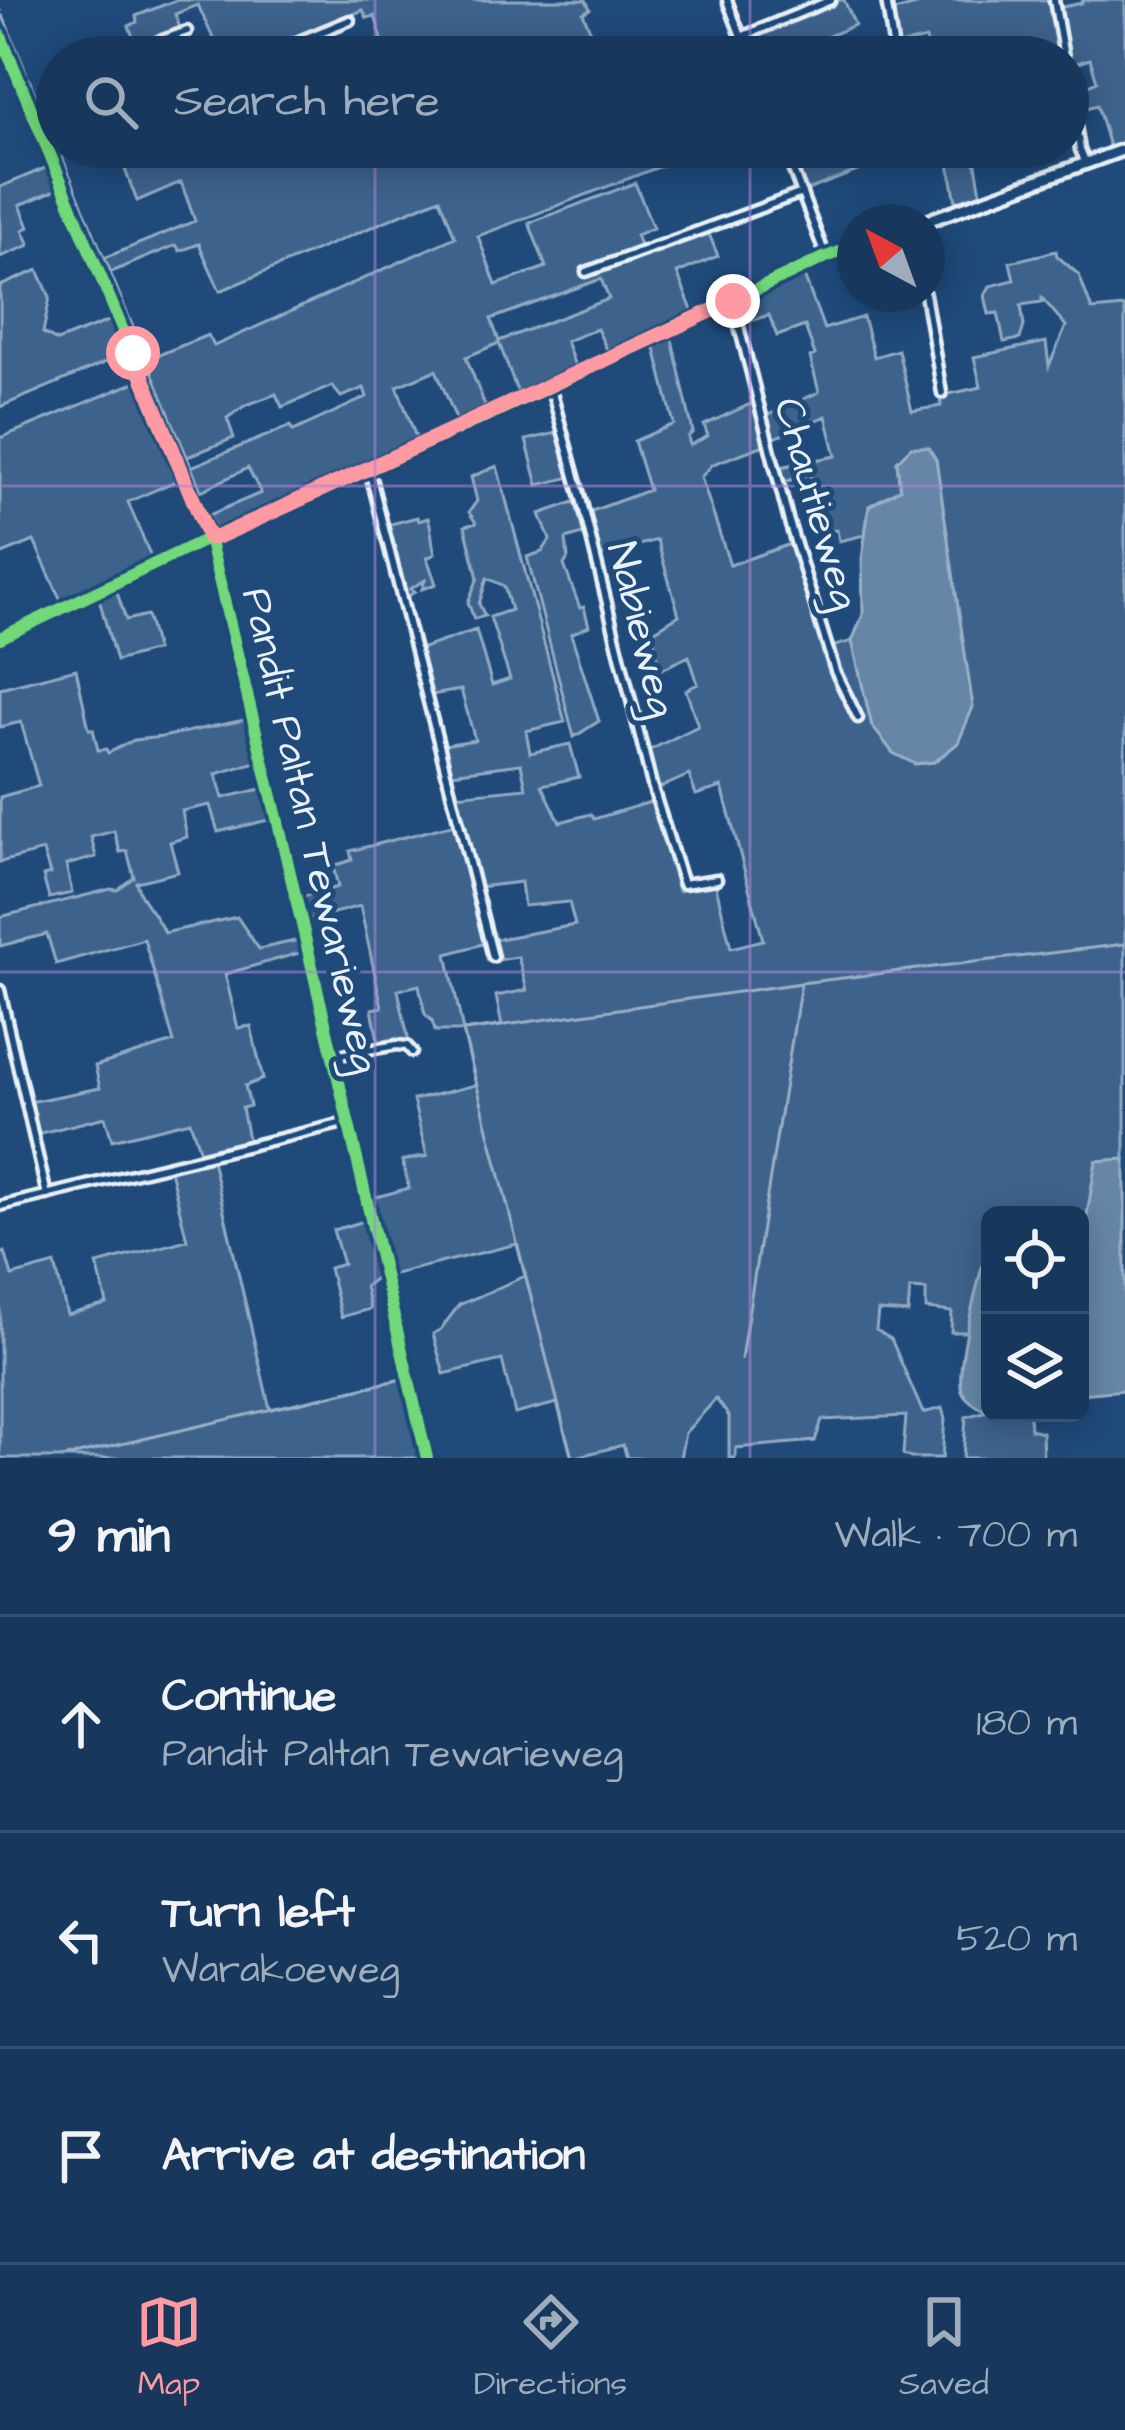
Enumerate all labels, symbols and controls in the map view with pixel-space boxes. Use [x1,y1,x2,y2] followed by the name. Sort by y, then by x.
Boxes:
[36,36,1089,168] search box
[78,69,144,135] icon: search
[174,71,440,133] text: Search here
[837,204,945,312] north arrow
[706,274,760,328] route end
[106,326,160,380] route start
[758,391,874,616] street label: Chautieweg
[591,536,691,723] street label: Nabieweg
[226,582,394,1079] street label: Pandit Paltan Tewarieweg
[981,1206,1089,1422] map controls
[981,1206,1089,1314] button: locate
[981,1314,1089,1422] button: layers
[48,1501,170,1572] text: 9 min
[835,1509,1077,1563] text: Walk · 700 m
[162,1666,336,1728] text: Continue
[48,1691,114,1757] icon: ahead
[976,1697,1077,1751] text: 180 m
[162,1728,623,1782] text: Pandit Paltan Tewarieweg
[162,1882,355,1944] text: Turn left
[48,1907,114,1973] icon: left
[956,1913,1077,1967] text: 520 m
[162,1944,400,1998] text: Warakoeweg
[48,2123,114,2189] icon: arrive
[162,2125,585,2187] text: Arrive at destination
[136,2289,202,2407] tab: Map
[474,2289,627,2407] tab: Directions
[899,2289,989,2407] tab: Saved

